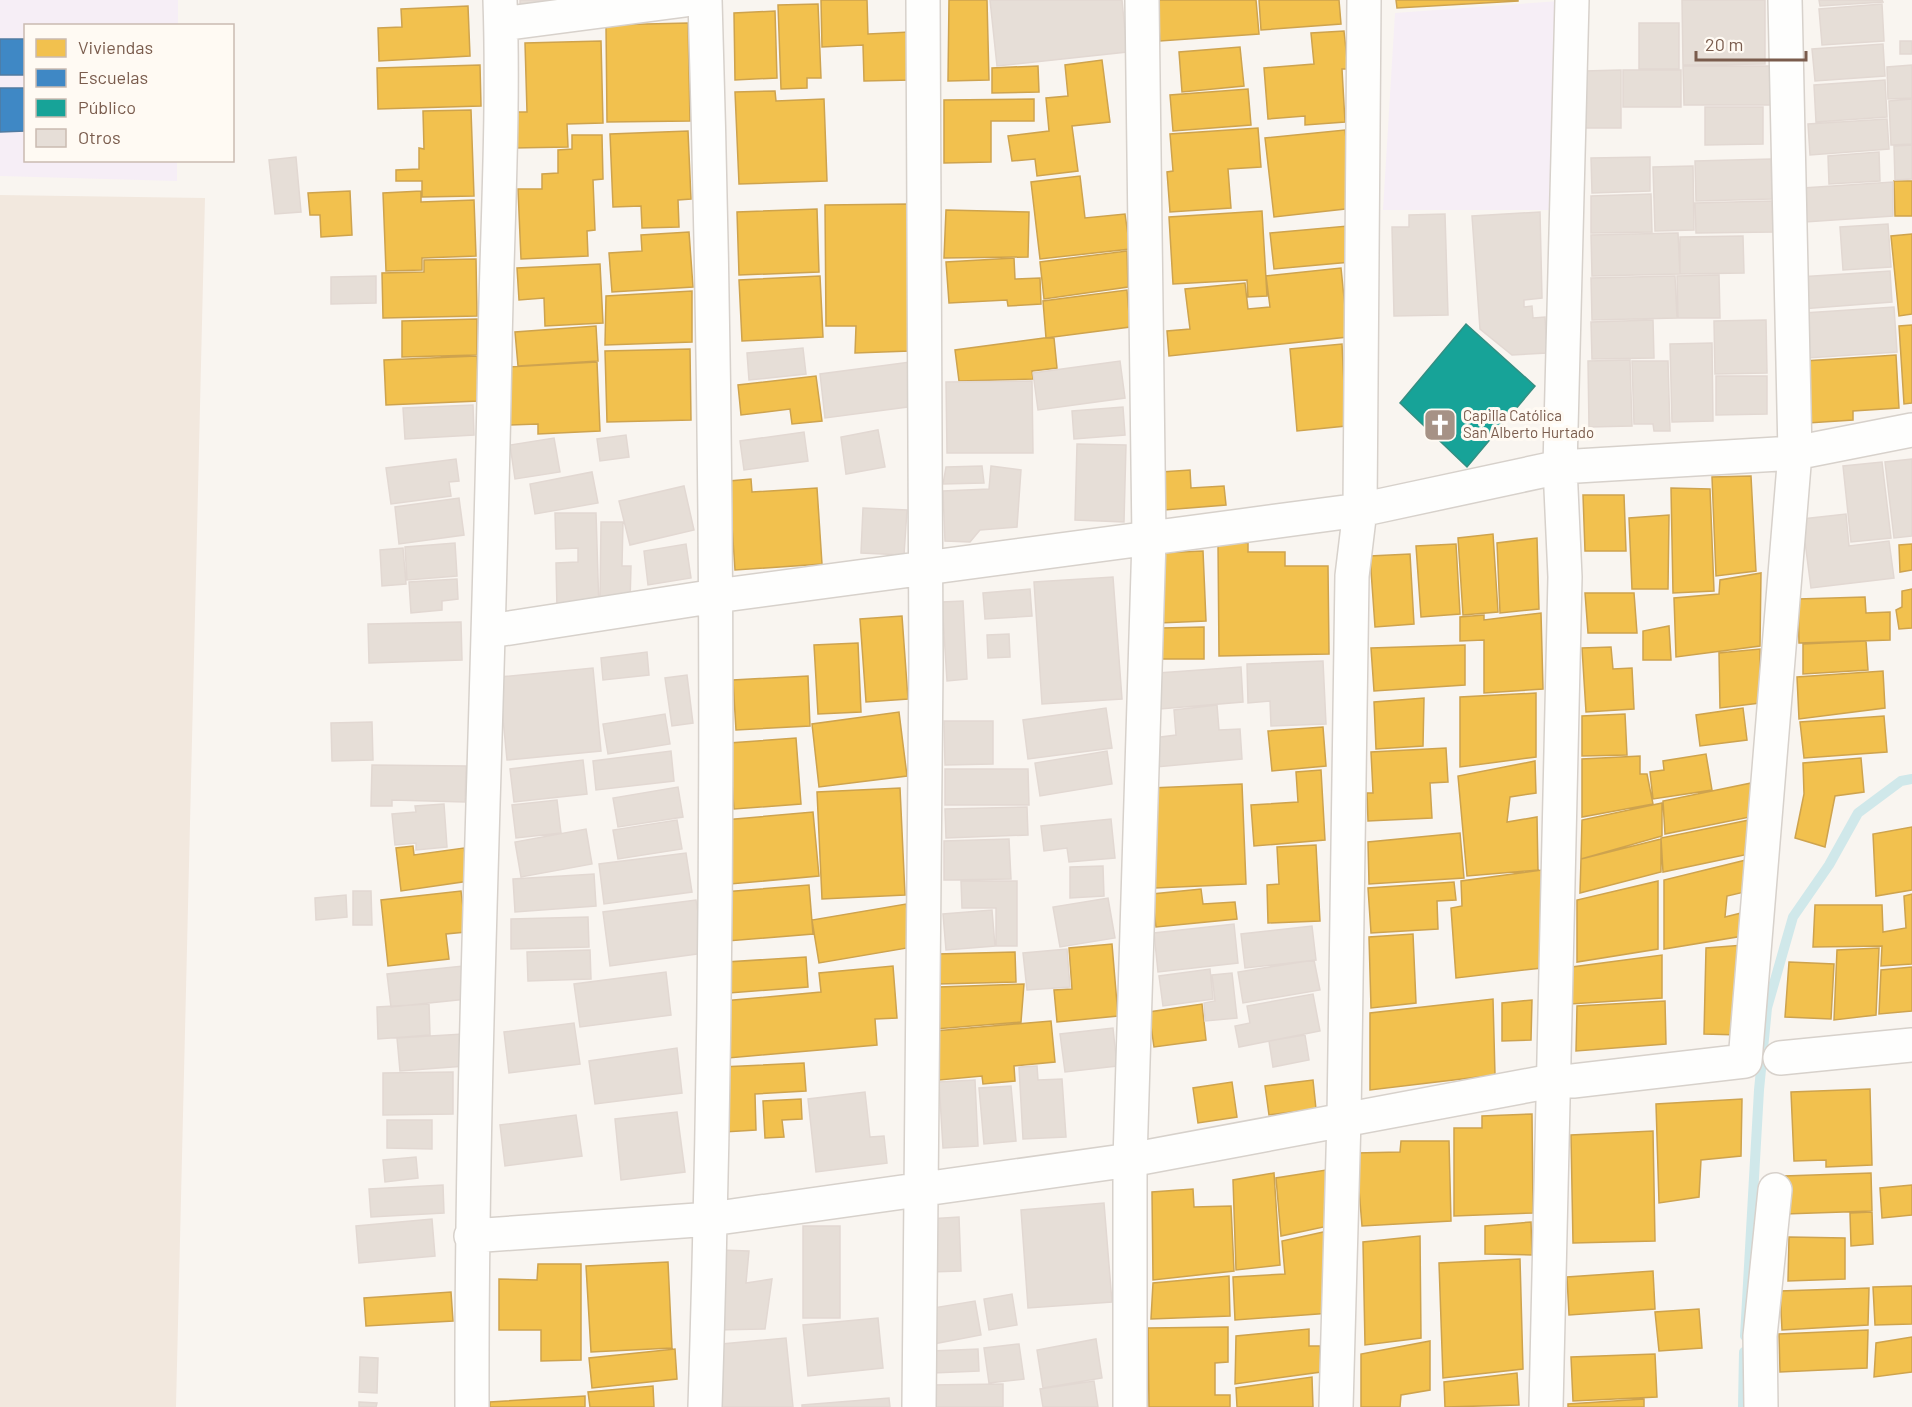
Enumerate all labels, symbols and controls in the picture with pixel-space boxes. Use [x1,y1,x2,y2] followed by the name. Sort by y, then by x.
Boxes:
[24,24,234,162] legend
[1696,24,1806,62] scale bar
[1705,33,1743,55] text: 20 m
[78,36,153,58] text: Viviendas
[78,66,148,88] text: Escuelas
[78,96,136,118] text: Público
[78,126,121,148] text: Otros
[1463,406,1594,441] place label: Capilla Católica San Alberto Hurtado
[1422,407,1458,443] church icon: Capilla Católica San Alberto Hurtado

